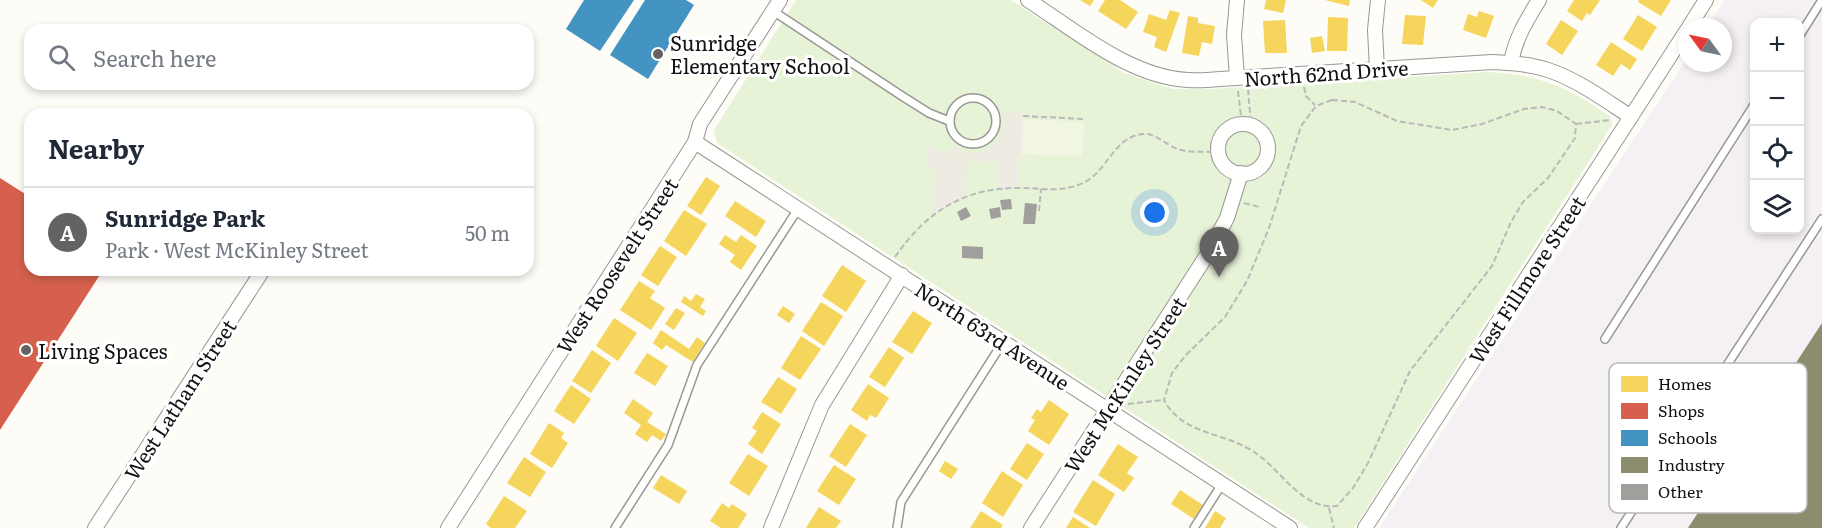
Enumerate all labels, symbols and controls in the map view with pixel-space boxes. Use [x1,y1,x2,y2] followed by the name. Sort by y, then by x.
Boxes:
[1678,18,1732,72] north arrow
[1750,18,1804,234] map controls
[1750,18,1804,72] button: +
[24,24,534,90] search box
[670,27,850,80] place label: Sunridge Elementary School
[45,41,78,74] icon: search
[93,41,216,74] text: Search here
[651,47,665,61] marker: Sunridge Elementary School
[1243,51,1409,93] street label: North 62nd Drive
[1750,72,1804,126] button: −
[1750,126,1804,180] button: locate
[48,128,144,167] text: Nearby
[548,171,684,359] street label: West Roosevelt Street
[1750,180,1804,234] button: layers
[1460,189,1592,369] street label: West Fillmore Street
[1140,198,1169,227] your location
[105,201,265,234] text: Sunridge Park
[60,217,75,247] text: A
[465,217,510,247] text: 50 m
[1200,228,1238,277] pin: A
[105,234,369,264] text: Park · West McKinley Street
[910,274,1076,396] street label: North 63rd Avenue
[1056,290,1192,478] street label: West McKinley Street
[116,313,242,485] street label: West Latham Street
[38,335,168,365] place label: Living Spaces
[19,343,33,357] marker: Living Spaces
[1609,363,1807,513] legend
[1658,371,1711,395] text: Homes
[1658,398,1704,422] text: Shops
[1658,425,1717,449] text: Schools
[1658,452,1726,476] text: Industry
[1658,479,1703,503] text: Other

